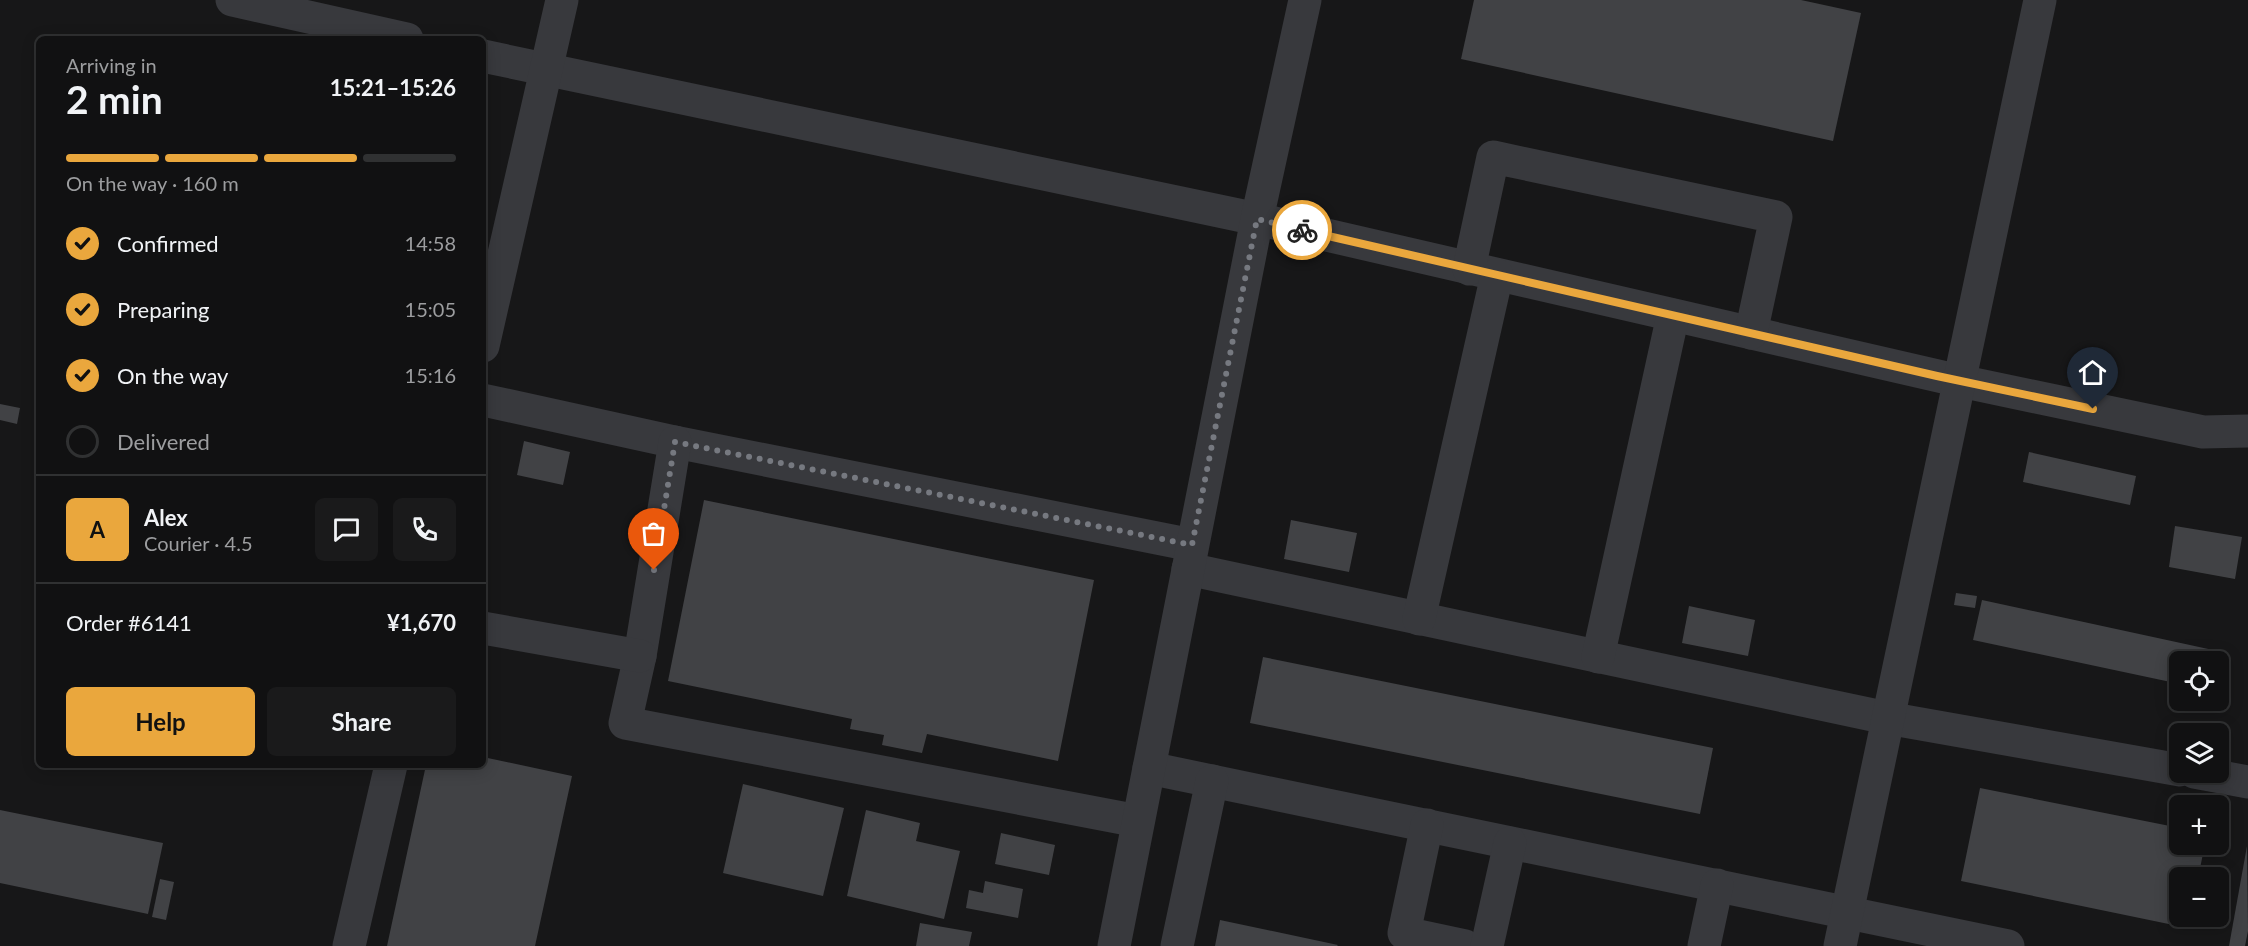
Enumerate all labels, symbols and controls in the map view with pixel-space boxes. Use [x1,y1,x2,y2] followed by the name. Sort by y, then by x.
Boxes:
[66,53,157,77] text: Arriving in
[330,74,456,101] text: 15:21–15:26
[66,76,163,122] text: 2 min
[66,171,239,195] text: On the way · 160 m
[1272,200,1332,260] courier
[1286,214,1319,247] icon: bike
[66,227,99,260] icon: check
[117,230,219,257] text: Confirmed
[405,231,456,255] text: 14:58
[66,293,99,326] icon: check
[117,296,209,323] text: Preparing
[405,297,456,321] text: 15:05
[2067,347,2118,409] pin
[2076,356,2109,389] icon: home
[66,359,99,392] icon: check
[117,362,228,389] text: On the way
[405,363,456,387] text: 15:16
[117,428,210,455] text: Delivered
[315,498,378,561] button: chat
[393,498,456,561] button: phone
[144,504,188,531] text: Alex
[628,508,679,570] pin
[90,516,105,543] text: A
[637,517,670,550] icon: bag
[144,531,253,555] text: Courier · 4.5
[66,609,192,636] text: Order #6141
[387,609,456,636] text: ¥1,670
[2169,651,2229,927] map controls
[2169,651,2229,711] button: locate
[66,687,255,756] button: Help
[267,687,456,756] button: Share
[2169,723,2229,783] button: layers
[2169,795,2229,855] button: +
[2169,867,2229,927] button: −

